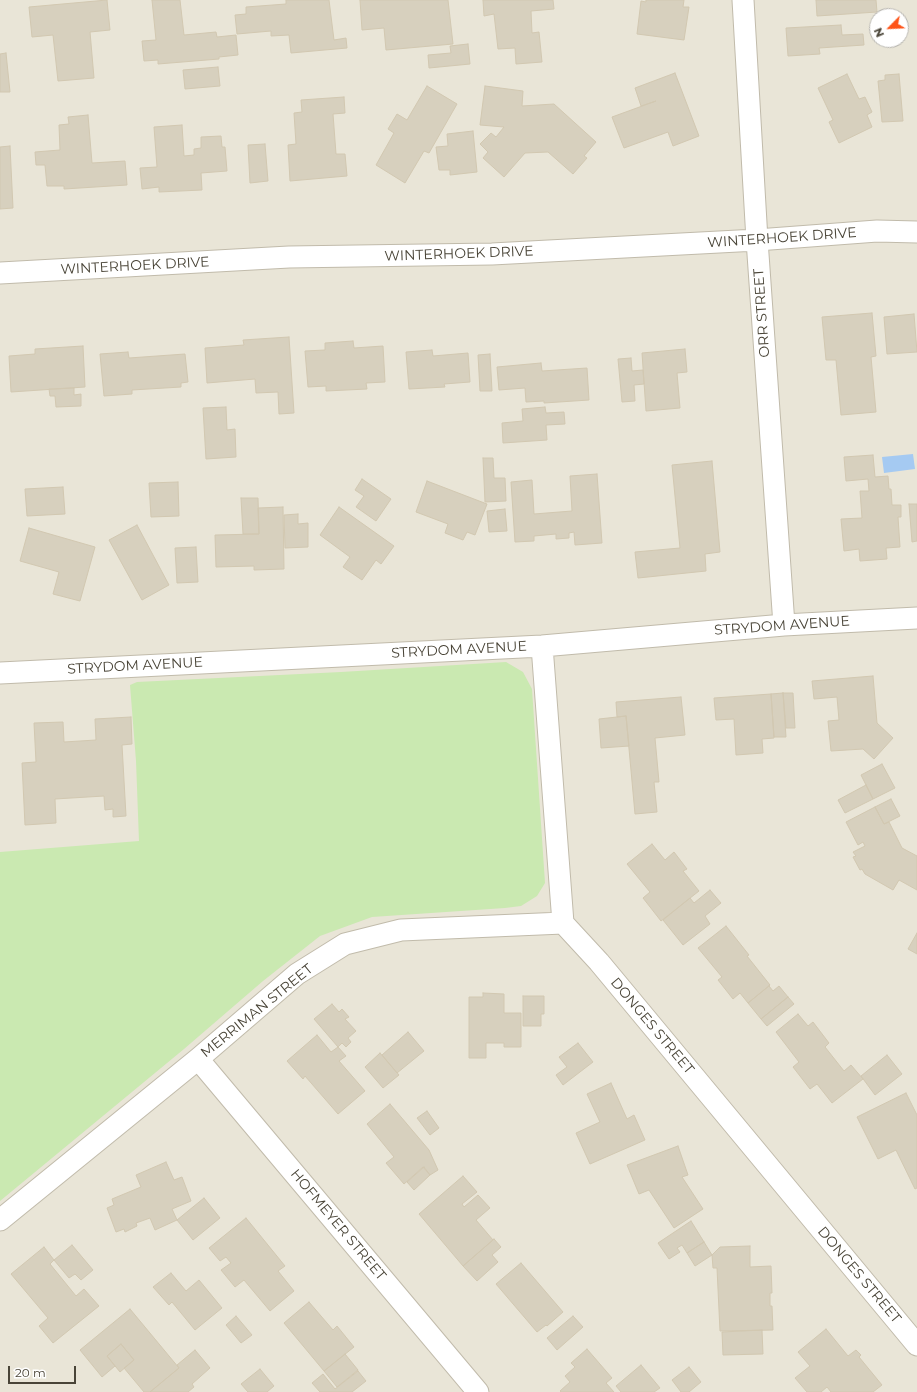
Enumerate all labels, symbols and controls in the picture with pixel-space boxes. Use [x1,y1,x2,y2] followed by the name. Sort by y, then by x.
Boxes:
[869,8,909,48] north arrow
[871,26,887,39] text: N
[707,224,857,252] street label: WINTERHOEK DRIVE
[384,243,534,265] street label: WINTERHOEK DRIVE
[60,254,210,278] street label: WINTERHOEK DRIVE
[751,268,773,358] street label: ORR STREET
[714,613,850,639] street label: STRYDOM AVENUE
[391,638,527,662] street label: STRYDOM AVENUE
[67,654,203,678] street label: STRYDOM AVENUE
[198,961,316,1061] street label: MERRIMAN STREET
[607,974,697,1078] street label: DONGES STREET
[287,1166,389,1284] street label: HOFMEYER STREET
[814,1223,904,1327] street label: DONGES STREET
[10,1358,78,1384] scale bar
[15,1365,46,1380] text: 20 m

